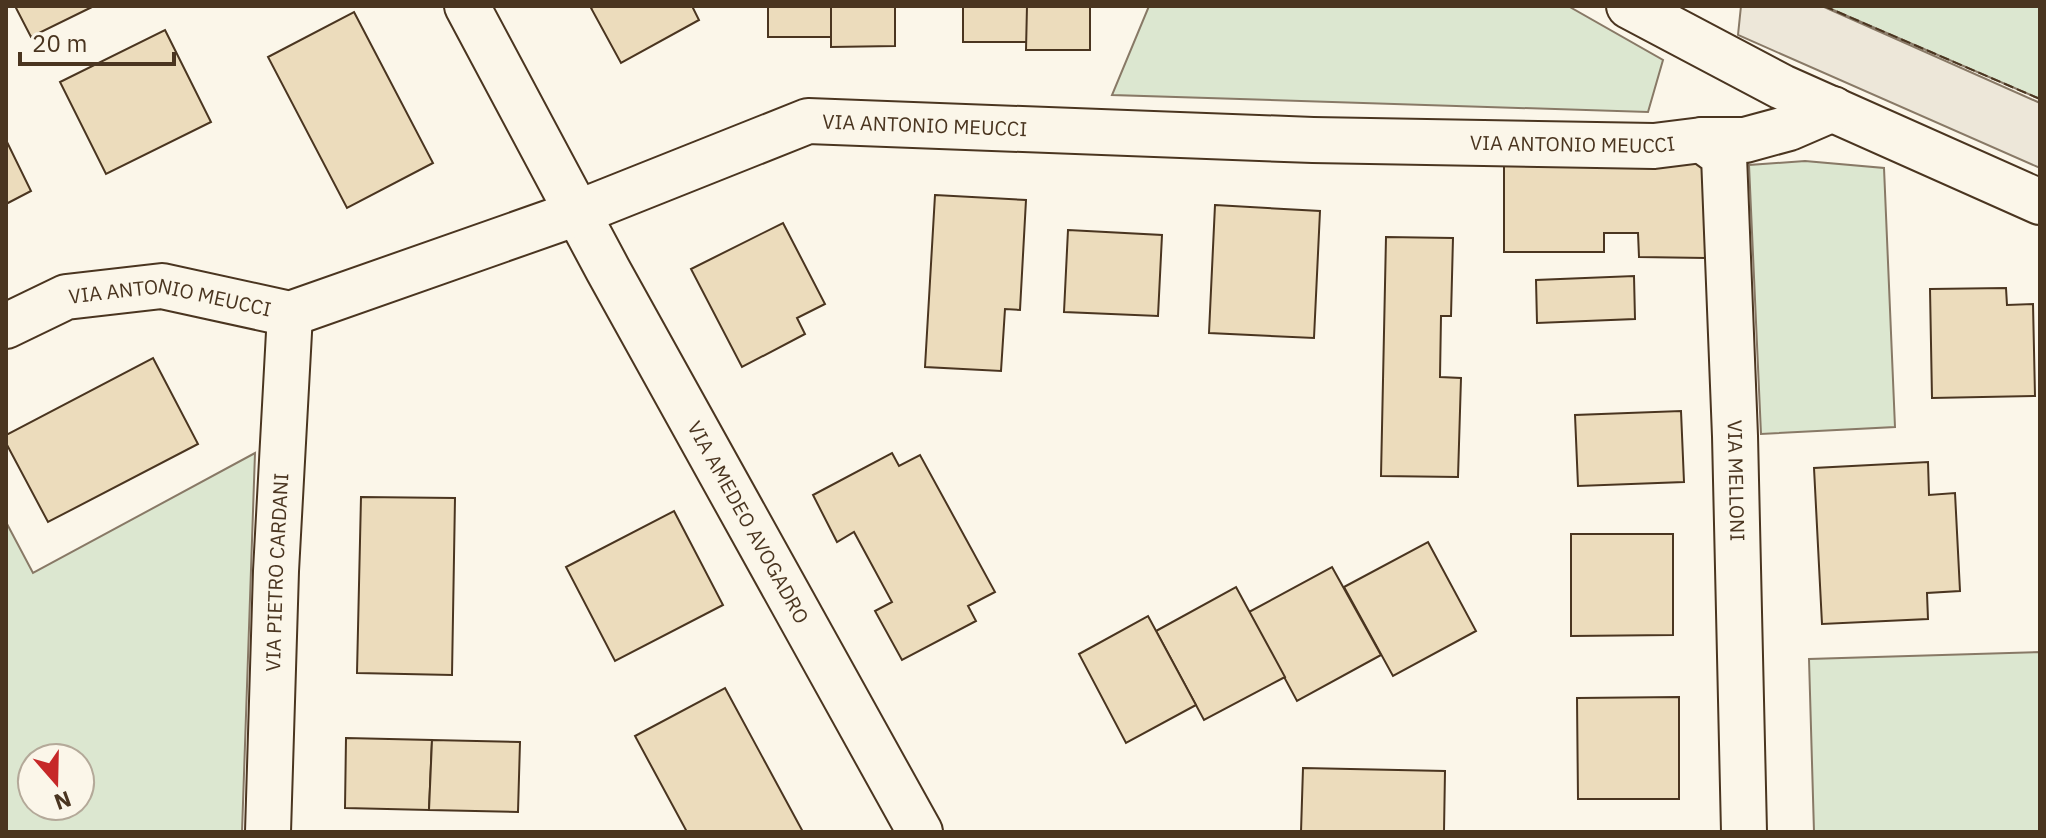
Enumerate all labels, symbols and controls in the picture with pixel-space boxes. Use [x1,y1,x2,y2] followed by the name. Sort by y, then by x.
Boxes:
[20,16,174,66] scale bar
[32,27,87,59] text: 20 m
[822,108,1028,142] street label: VIA ANTONIO MEUCCI
[1470,129,1676,159] street label: VIA ANTONIO MEUCCI
[67,271,274,322] street label: VIA ANTONIO MEUCCI
[682,416,816,628] street label: VIA AMEDEO AVOGADRO
[1721,419,1751,542] street label: VIA MELLONI
[259,472,294,672] street label: VIA PIETRO CARDANI
[16,742,96,822] north arrow
[51,785,75,818] text: N

